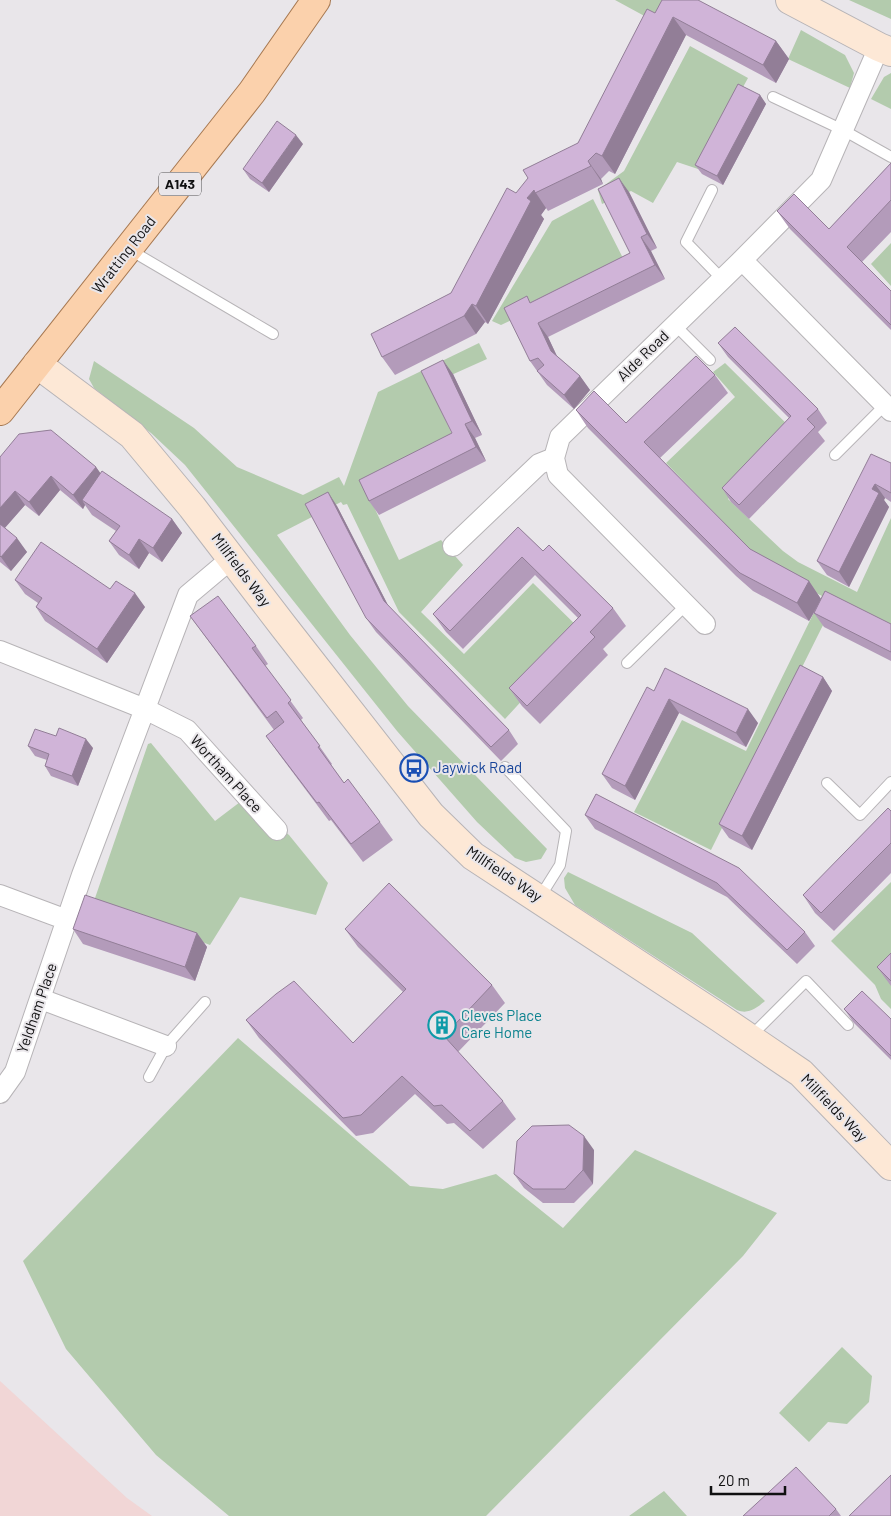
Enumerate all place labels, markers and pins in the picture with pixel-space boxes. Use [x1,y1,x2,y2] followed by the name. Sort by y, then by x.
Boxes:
[399,753,429,783] bus stop icon: Jaywick Road
[433,758,522,776] place label: Jaywick Road
[461,1006,542,1041] place label: Cleves Place Care Home
[427,1010,457,1040] building icon: Cleves Place Care Home

